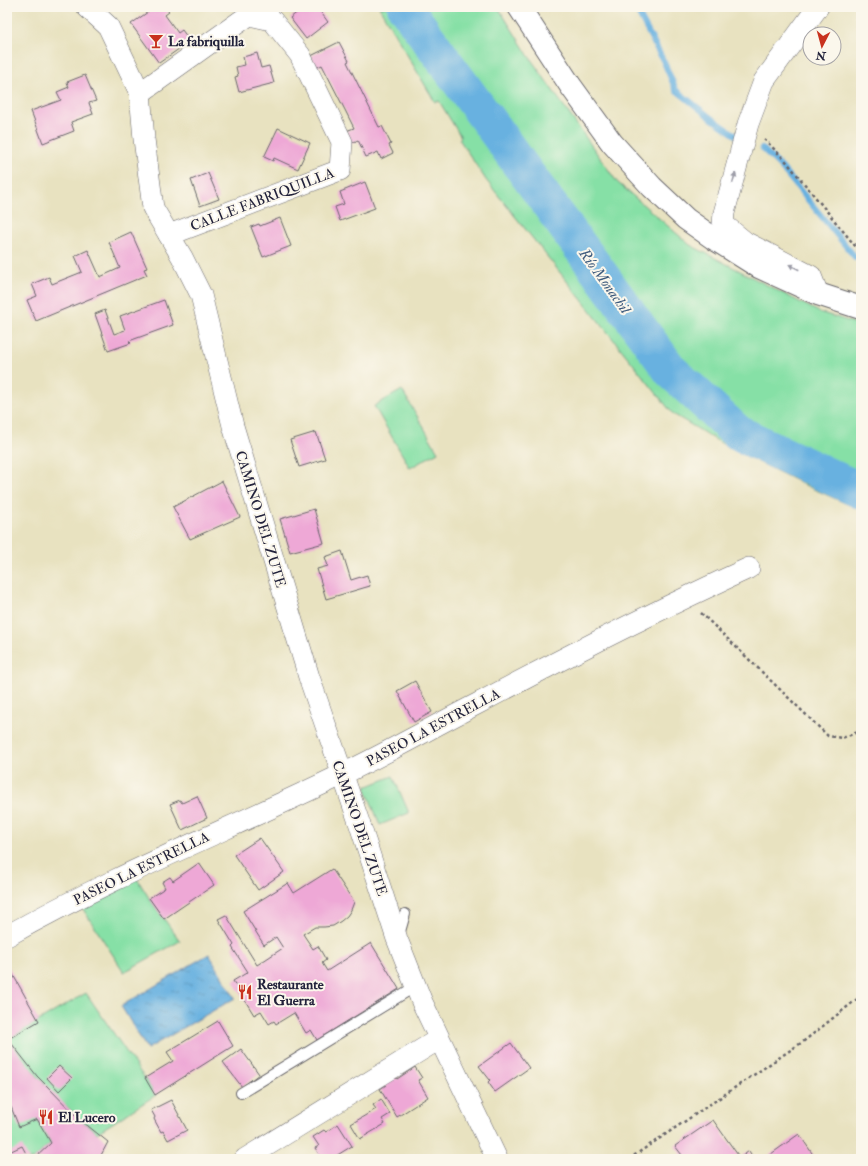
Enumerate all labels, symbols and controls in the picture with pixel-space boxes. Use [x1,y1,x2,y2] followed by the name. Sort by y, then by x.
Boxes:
[802,26,842,66] north arrow
[147,32,165,50] bar icon: La fabriquilla
[168,33,245,51] place label: La fabriquilla
[814,48,828,63] text: N
[188,164,337,235] street label: CALLE FABRIQUILLA
[731,172,737,184] one-way arrow
[574,244,635,319] water label: Río Monachil
[788,264,799,270] one-way arrow
[232,449,289,590] street label: CAMINO DEL ZUTE
[363,685,503,770] street label: PASEO LA ESTRELLA
[328,758,391,898] street label: CAMINO DEL ZUTE
[71,828,212,909] street label: PASEO LA ESTRELLA
[257,976,324,1009] place label: Restaurante El Guerra
[236,983,254,1001] restaurant icon: Restaurante El Guerra
[37,1108,55,1126] restaurant icon: El Lucero
[58,1109,116,1126] place label: El Lucero

